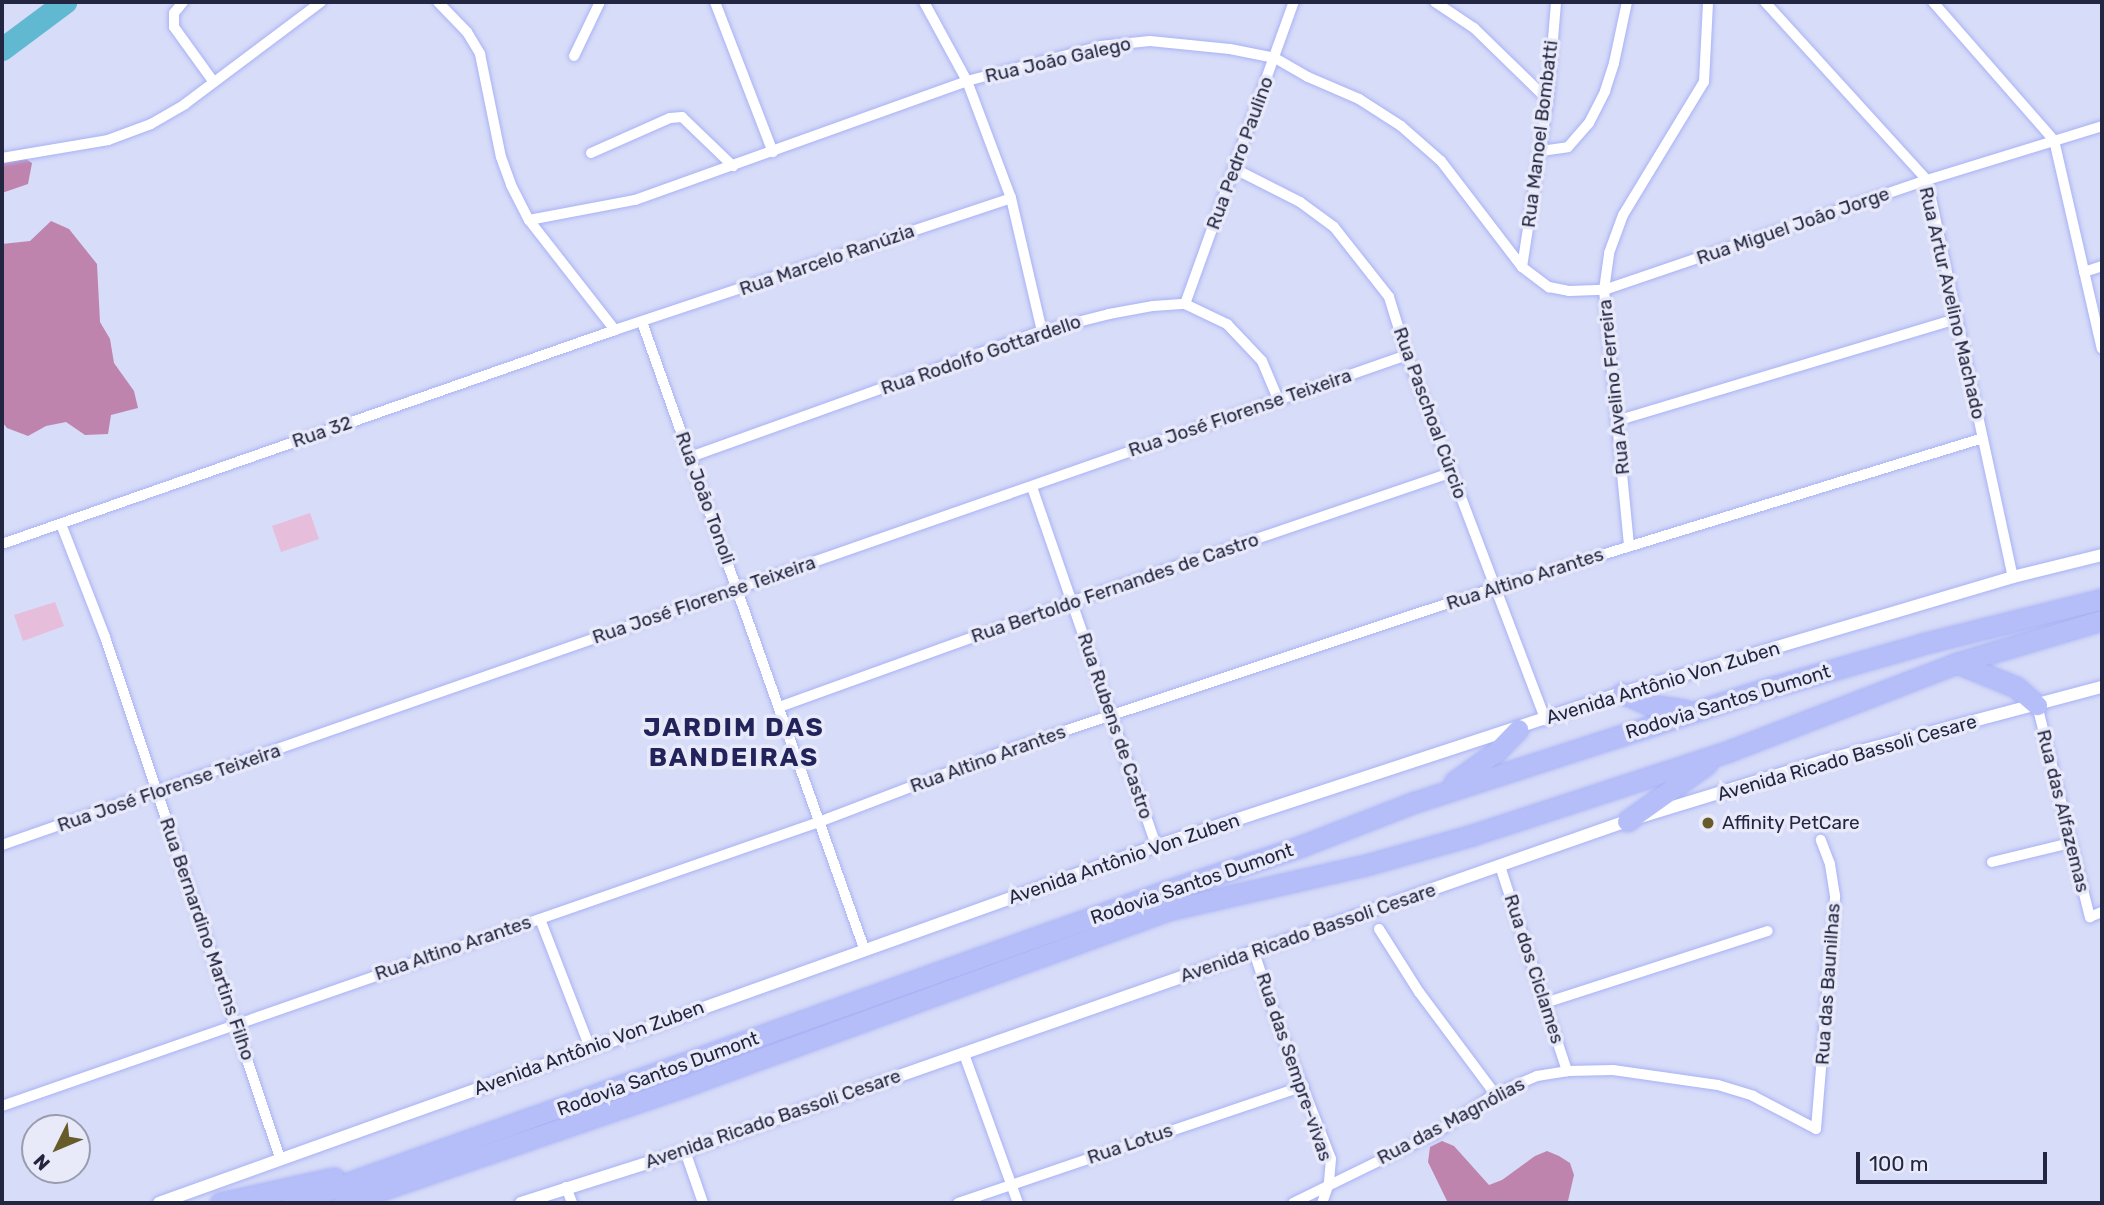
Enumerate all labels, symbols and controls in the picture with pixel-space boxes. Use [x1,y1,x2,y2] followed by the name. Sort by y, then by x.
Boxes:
[983,32,1133,88] street label: Rua João Galego
[1517,39,1563,229] street label: Rua Manoel Bombatti
[1202,73,1278,233] street label: Rua Pedro Paulino
[1694,182,1892,270] street label: Rua Miguel João Jorge
[1914,184,1990,422] street label: Rua Artur Avelino Machado
[736,219,918,301] street label: Rua Marcelo Ranúzia
[1593,298,1635,476] street label: Rua Avelino Ferreira
[878,310,1084,400] street label: Rua Rodolfo Gottardello
[1388,324,1472,502] street label: Rua Paschoal Cúrcio
[1125,364,1355,462] street label: Rua José Florense Teixeira
[289,411,355,453] street label: Rua 32
[670,428,740,568] street label: Rua João Tonoli
[968,528,1262,648] street label: Rua Bertoldo Fernandes de Castro
[1443,543,1607,615] street label: Rua Altino Arantes
[589,551,819,649] street label: Rua José Florense Teixeira
[1072,630,1158,822] street label: Rua Rubens de Castro
[1543,636,1783,730] street label: Avenida Antônio Von Zuben
[1623,660,1833,744] street label: Rodovia Santos Dumont
[1715,710,1979,806] street label: Avenida Ricado Bassoli Cesare
[644,712,824,774] district label: JARDIM DAS BANDEIRAS
[907,720,1069,798] street label: Rua Altino Arantes
[2032,727,2094,895] street label: Rua das Alfazemas
[54,739,284,837] street label: Rua José Florense Teixeira
[1005,808,1243,910] street label: Avenida Antônio Von Zuben
[1722,812,1860,834] place label: Affinity PetCare
[155,815,259,1063] street label: Rua Bernardino Martins Filho
[1700,815,1716,831] marker: Affinity PetCare
[1088,839,1296,929] street label: Rodovia Santos Dumont
[1177,878,1439,988] street label: Avenida Ricado Bassoli Cesare
[1499,891,1569,1047] street label: Rua dos Ciclames
[1811,902,1845,1066] street label: Rua das Baunilhas
[371,910,535,986] street label: Rua Altino Arantes
[1251,970,1337,1164] street label: Rua das Sempre-vivas
[470,996,708,1100] street label: Avenida Antônio Von Zuben
[554,1027,762,1121] street label: Rodovia Santos Dumont
[642,1064,904,1174] street label: Avenida Ricado Bassoli Cesare
[1373,1072,1529,1170] street label: Rua das Magnólias
[21,1114,91,1184] north arrow
[1084,1119,1176,1169] street label: Rua Lotus
[1859,1138,2050,1182] scale bar
[29,1149,55,1175] text: N
[1869,1151,1928,1176] text: 100 m

